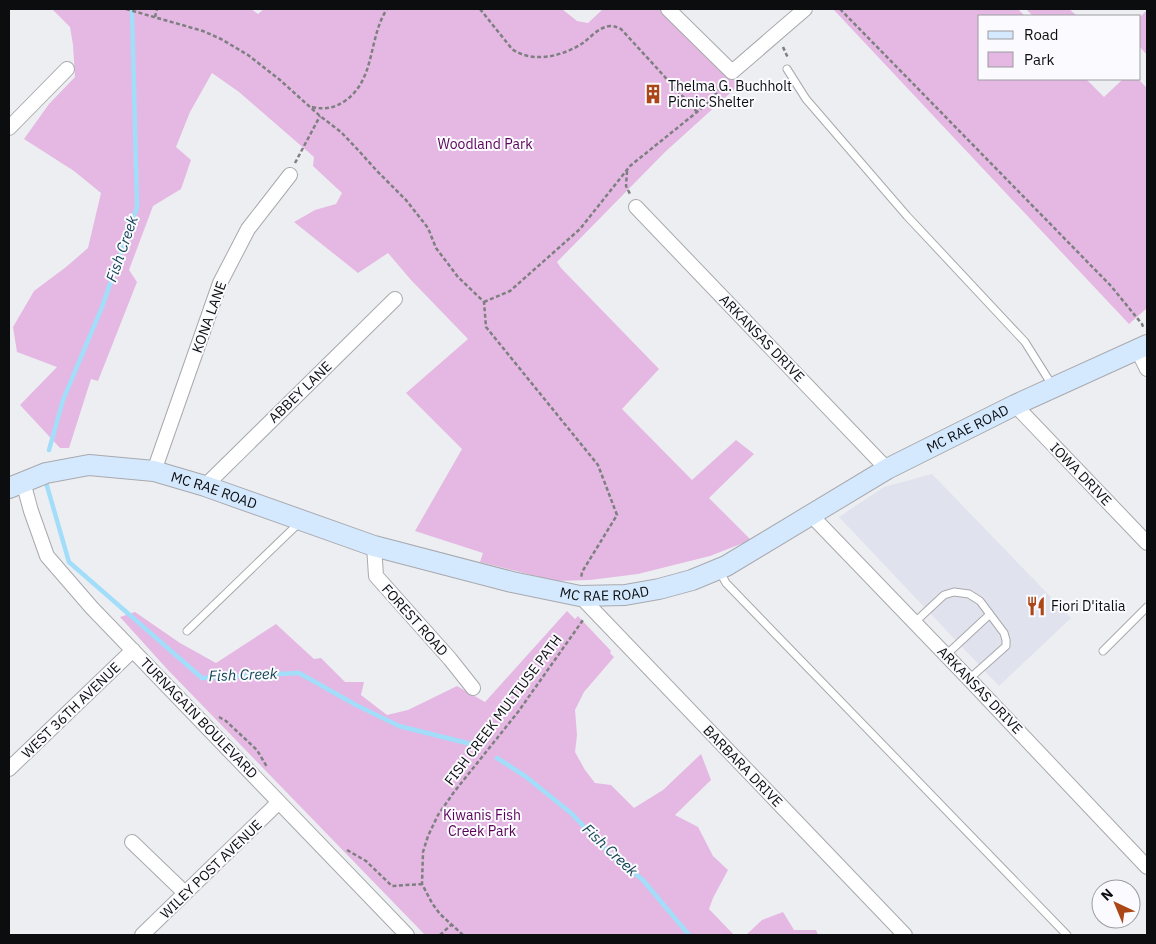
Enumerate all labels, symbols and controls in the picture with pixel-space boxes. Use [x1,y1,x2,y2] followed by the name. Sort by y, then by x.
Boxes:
[978,15,1141,80] legend
[1024,25,1059,44] text: Road
[1024,50,1054,69] text: Park
[668,77,792,111] place label: Thelma G. Buchholt Picnic Shelter
[642,83,664,105] building icon: Thelma G. Buchholt Picnic Shelter
[437,135,533,153] park label: Woodland Park
[101,213,142,284] water label: Fish Creek
[188,279,230,355] street label: KONA LANE
[716,290,808,386] street label: ARKANSAS DRIVE
[265,357,335,427] street label: ABBEY LANE
[923,401,1012,457] street label: MC RAE ROAD
[1046,439,1116,509] street label: IOWA DRIVE
[169,467,260,513] street label: MC RAE ROAD
[378,580,452,660] street label: FOREST ROAD
[558,582,651,605] street label: MC RAE ROAD
[1025,595,1047,617] restaurant icon: Fiori D'italia
[1051,597,1126,615] place label: Fiori D'italia
[440,631,566,789] street label: FISH CREEK MULTIUSE PATH
[934,642,1026,738] street label: ARKANSAS DRIVE
[136,654,262,782] street label: TURNAGAIN BOULEVARD
[18,658,124,762] street label: WEST 36TH AVENUE
[208,664,278,685] water label: Fish Creek
[699,721,787,811] street label: BARBARA DRIVE
[443,806,521,840] park label: Kiwanis Fish Creek Park
[156,816,266,922] street label: WILEY POST AVENUE
[579,819,642,880] water label: Fish Creek
[1091,879,1141,929] north arrow
[1097,885,1117,905] text: N

